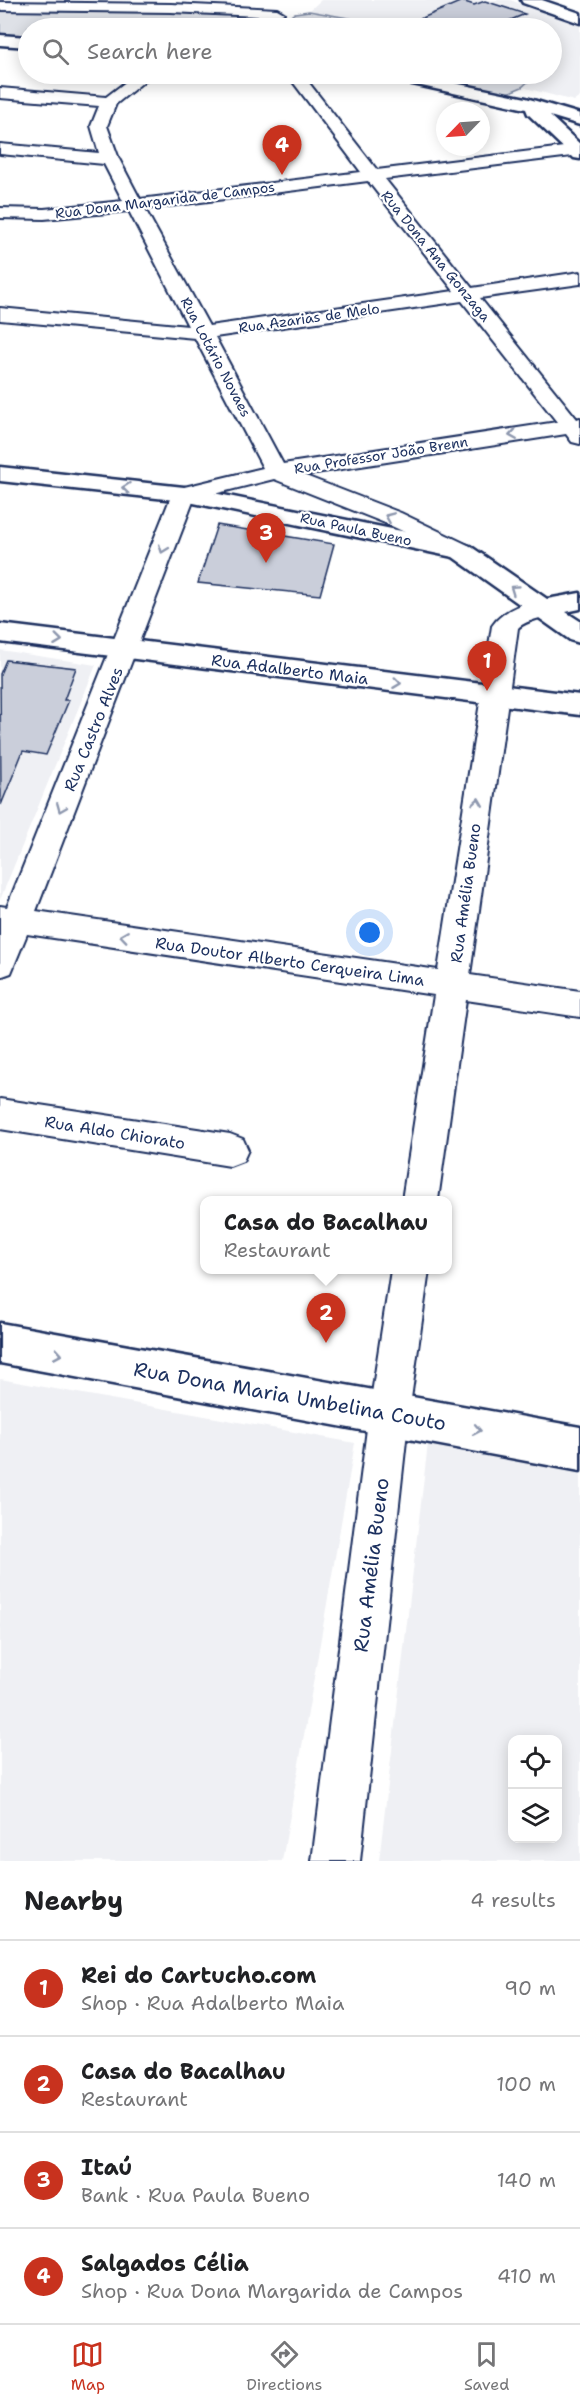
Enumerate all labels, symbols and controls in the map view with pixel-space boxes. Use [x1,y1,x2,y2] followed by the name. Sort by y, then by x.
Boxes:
[18,18,562,84] search box
[39,35,72,68] icon: search
[87,37,213,66] text: Search here
[436,102,490,156] north arrow
[262,126,302,175] pin: 4
[54,178,276,222] street label: Rua Dona Margarida de Campos
[377,187,495,326] street label: Rua Dona Ana Gonzaga
[177,294,255,420] street label: Rua Lotário Novaes
[237,299,381,337] street label: Rua Azarias de Melo
[508,429,517,441] one-way arrow
[293,432,470,478] street label: Rua Professor João Brenn
[122,482,131,494] one-way arrow
[299,508,413,550] street label: Rua Paula Bueno
[385,512,396,524] one-way arrow
[246,514,286,563] pin: 3
[158,543,170,554] one-way arrow
[510,585,521,596] one-way arrow
[54,633,63,645] one-way arrow
[468,642,506,691] pin: 1
[210,649,370,690] street label: Rua Adalberto Maia
[59,664,128,794] street label: Rua Castro Alves
[393,676,402,688] one-way arrow
[471,797,483,806] one-way arrow
[56,802,68,813] one-way arrow
[445,822,486,964] street label: Rua Amélia Bueno
[355,918,384,947] your location
[119,931,128,943] one-way arrow
[154,932,426,991] street label: Rua Doutor Alberto Cerqueira Lima
[43,1111,187,1154] street label: Rua Aldo Chiorato
[200,1196,452,1274] popup
[224,1208,428,1237] text: Casa do Bacalhau
[224,1237,331,1263] text: Restaurant
[306,1294,346,1343] pin: 2
[52,1347,62,1360] one-way arrow
[132,1356,448,1436] street label: Rua Dona Maria Umbelina Couto
[471,1423,481,1436] one-way arrow
[347,1476,395,1654] street label: Rua Amélia Bueno
[508,1735,562,1843] map controls
[508,1735,562,1789] button: locate
[508,1789,562,1843] button: layers
[24,1883,123,1918] text: Nearby
[470,1887,556,1913] text: 4 results
[81,1961,316,1990] text: Rei do Cartucho.com
[39,1975,48,2001] text: 1
[504,1975,556,2001] text: 90 m
[81,1990,344,2016] text: Shop · Rua Adalberto Maia
[81,2057,286,2086] text: Casa do Bacalhau
[37,2071,51,2097] text: 2
[496,2071,556,2097] text: 100 m
[81,2086,188,2112] text: Restaurant
[81,2153,132,2182] text: Itaú
[37,2167,51,2193] text: 3
[497,2167,556,2193] text: 140 m
[81,2182,310,2208] text: Bank · Rua Paula Bueno
[81,2249,249,2278] text: Salgados Célia
[37,2263,51,2289] text: 4
[497,2263,556,2289] text: 410 m
[81,2278,463,2304] text: Shop · Rua Dona Margarida de Campos
[71,2338,105,2395] tab: Map
[246,2338,323,2395] tab: Directions
[464,2338,509,2395] tab: Saved

